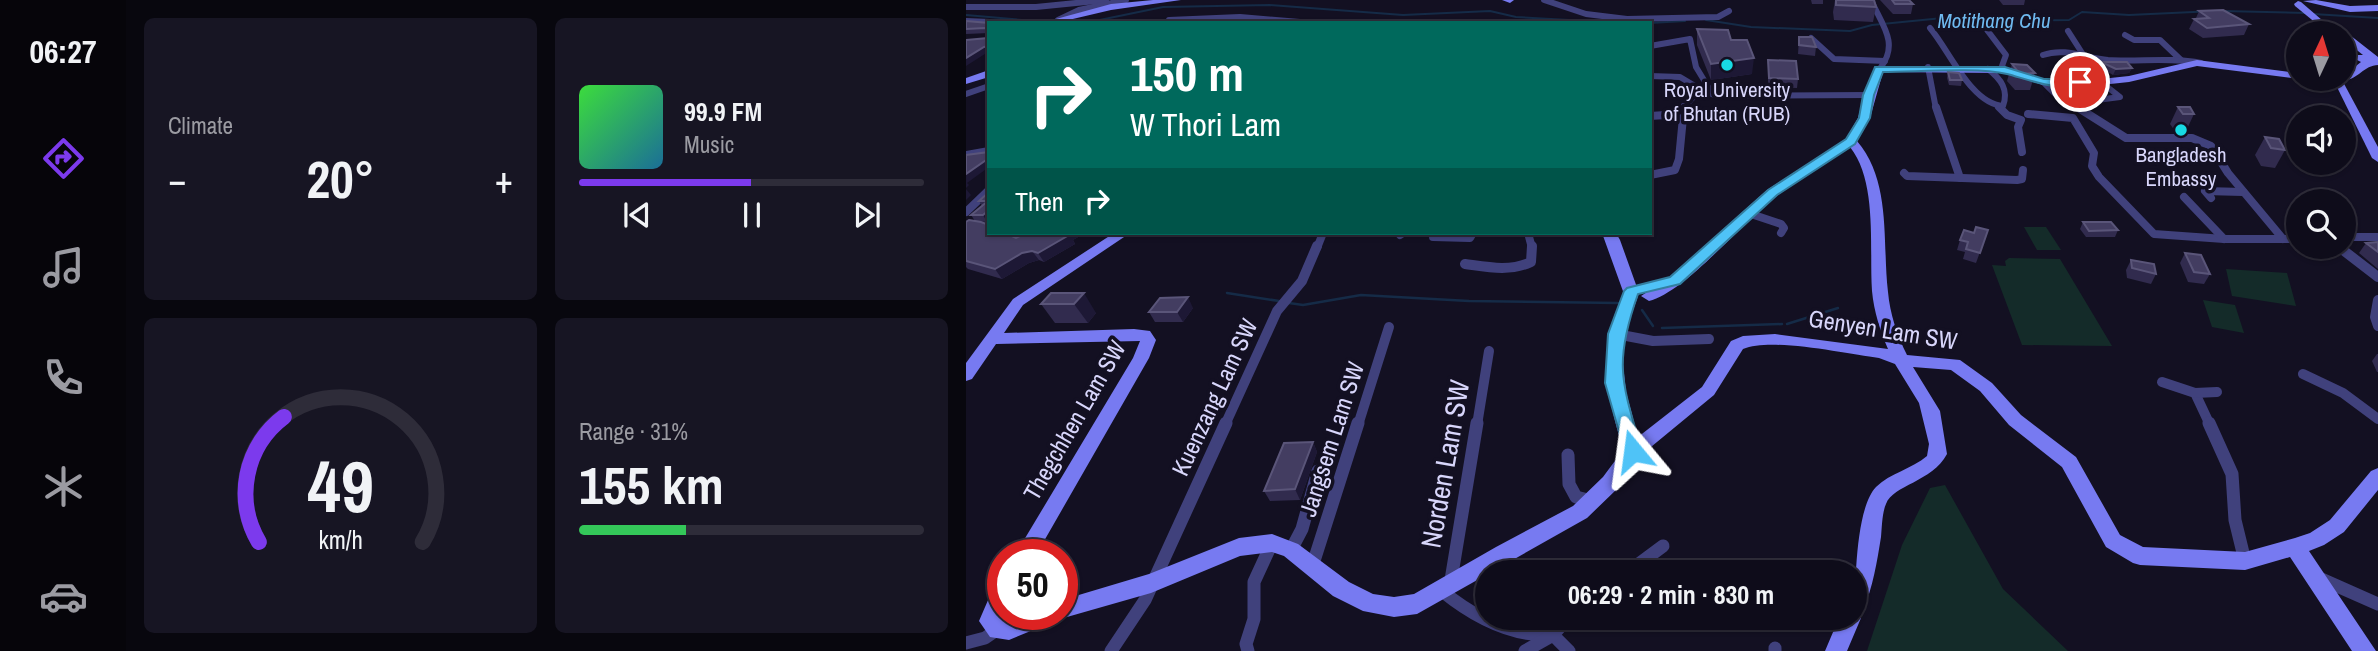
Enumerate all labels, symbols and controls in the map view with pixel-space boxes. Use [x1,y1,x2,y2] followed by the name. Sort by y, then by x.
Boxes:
[1938,6,2051,35] water label: Motithang Chu
[2286,21,2356,91] north arrow
[2286,21,2356,259] map controls
[29,30,97,73] text: 06:27
[1130,40,1244,106] text: 150 m
[1015,49,1106,140] icon: right
[2050,52,2110,112] pin
[1719,57,1735,73] marker: Royal University of Bhutan (RUB)
[2061,63,2099,101] icon: arrive
[1664,75,1791,128] place label: Royal University of Bhutan (RUB)
[684,94,762,129] text: 99.9 FM
[1130,103,1281,146] text: W Thori Lam
[2286,105,2356,175] button: sound
[168,110,233,141] text: Climate
[2173,122,2189,138] marker: Bangladesh Embassy
[684,129,734,160] text: Music
[39,134,88,183] icon: directions
[2136,140,2226,193] place label: Bangladesh Embassy
[306,144,375,214] text: 20°
[168,154,186,205] text: −
[495,154,513,205] text: +
[1078,182,1116,220] icon: right
[1015,184,1064,219] text: Then
[2286,189,2356,259] button: search
[618,196,656,234] icon: previous
[733,196,771,234] icon: pause
[848,196,886,234] icon: next
[39,243,88,292] icon: music
[1806,301,1960,357] street label: Genyen Lam SW
[1164,313,1265,481] street label: Kuenzang Lam SW
[1015,334,1133,506] street label: Thegchhen Lam SW
[39,353,88,402] icon: phone
[1291,357,1371,520] street label: Jangsem Lam SW
[1412,377,1479,551] street label: Norden Lam SW
[1596,414,1670,488] position arrow
[579,416,688,447] text: Range · 31%
[307,437,374,535] text: 49
[579,450,724,520] text: 155 km
[39,462,88,511] icon: climate
[318,522,363,556] text: km/h
[987,539,1078,630] speed limit sign: 50
[39,572,88,621] icon: car
[1568,577,1774,612] text: 06:29 · 2 min · 830 m

